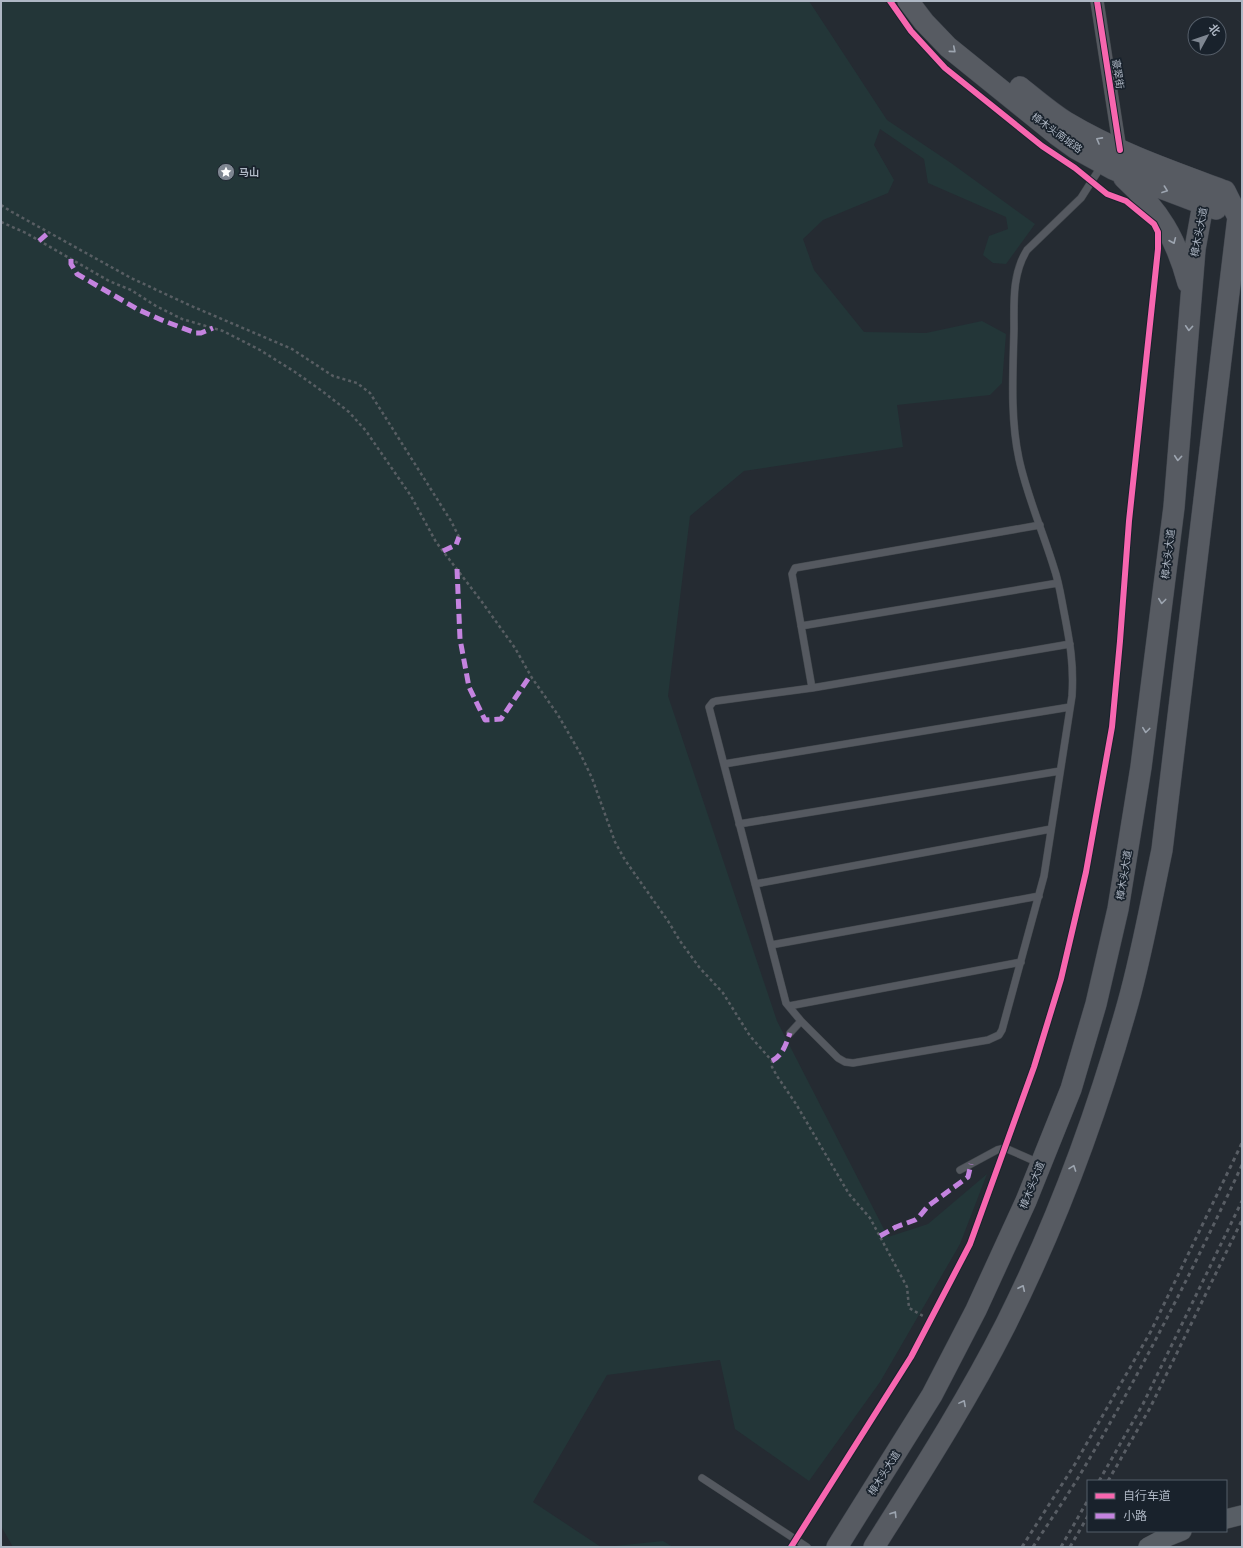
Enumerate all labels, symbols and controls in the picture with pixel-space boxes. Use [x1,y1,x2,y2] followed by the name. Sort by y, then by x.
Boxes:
[1187,16,1227,56] north arrow
[1206,21,1224,38] text: 北
[948,46,955,53] one-way arrow
[1109,58,1127,90] street label: 豪翠街
[1029,110,1085,156] street label: 樟木头南城路
[1095,137,1103,144] one-way arrow
[216,162,236,182] place icon: 马山
[239,166,259,179] place label: 马山
[1161,185,1168,194] one-way arrow
[1188,206,1210,258] street label: 樟木头大道
[1169,237,1177,244] one-way arrow
[1184,325,1193,331] one-way arrow
[1174,455,1183,461] one-way arrow
[1159,528,1177,580] street label: 樟木头大道
[1158,598,1167,604] one-way arrow
[1142,727,1151,733] one-way arrow
[1114,849,1134,901] street label: 樟木头大道
[1017,1159,1047,1211] street label: 樟木头大道
[1068,1165,1076,1172] one-way arrow
[1017,1285,1025,1292] one-way arrow
[958,1400,965,1407] one-way arrow
[865,1448,903,1498] street label: 樟木头大道
[1087,1480,1227,1532] legend
[1123,1488,1171,1503] text: 自行车道
[1123,1508,1147,1523] text: 小路
[890,1511,897,1518] one-way arrow

